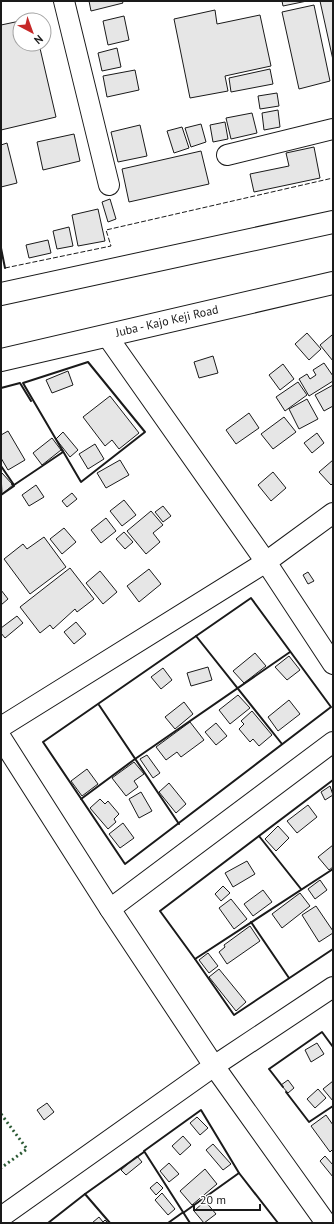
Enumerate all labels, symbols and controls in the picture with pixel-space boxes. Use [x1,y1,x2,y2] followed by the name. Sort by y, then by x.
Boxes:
[12,12,52,52] north arrow
[31,32,46,47] text: N
[113,301,220,340] street label: Juba - Kajo Keji Road
[194,1186,260,1212] scale bar
[200,1192,226,1207] text: 20 m

